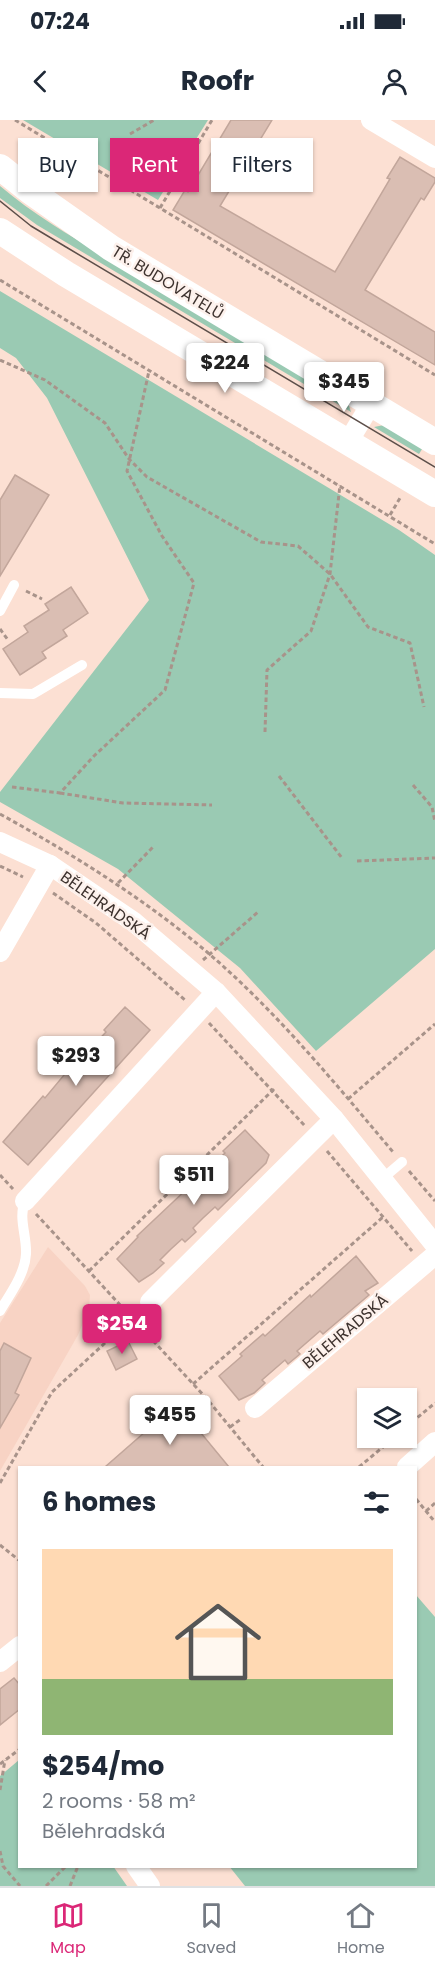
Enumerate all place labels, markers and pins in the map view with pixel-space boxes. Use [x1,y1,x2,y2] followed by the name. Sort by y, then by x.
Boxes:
[189,343,261,394] pin: $224
[308,362,380,413] pin: $345
[40,1036,112,1087] pin: $293
[158,1155,230,1206] pin: $511
[86,1304,158,1355] pin: $254
[134,1395,206,1446] pin: $455

